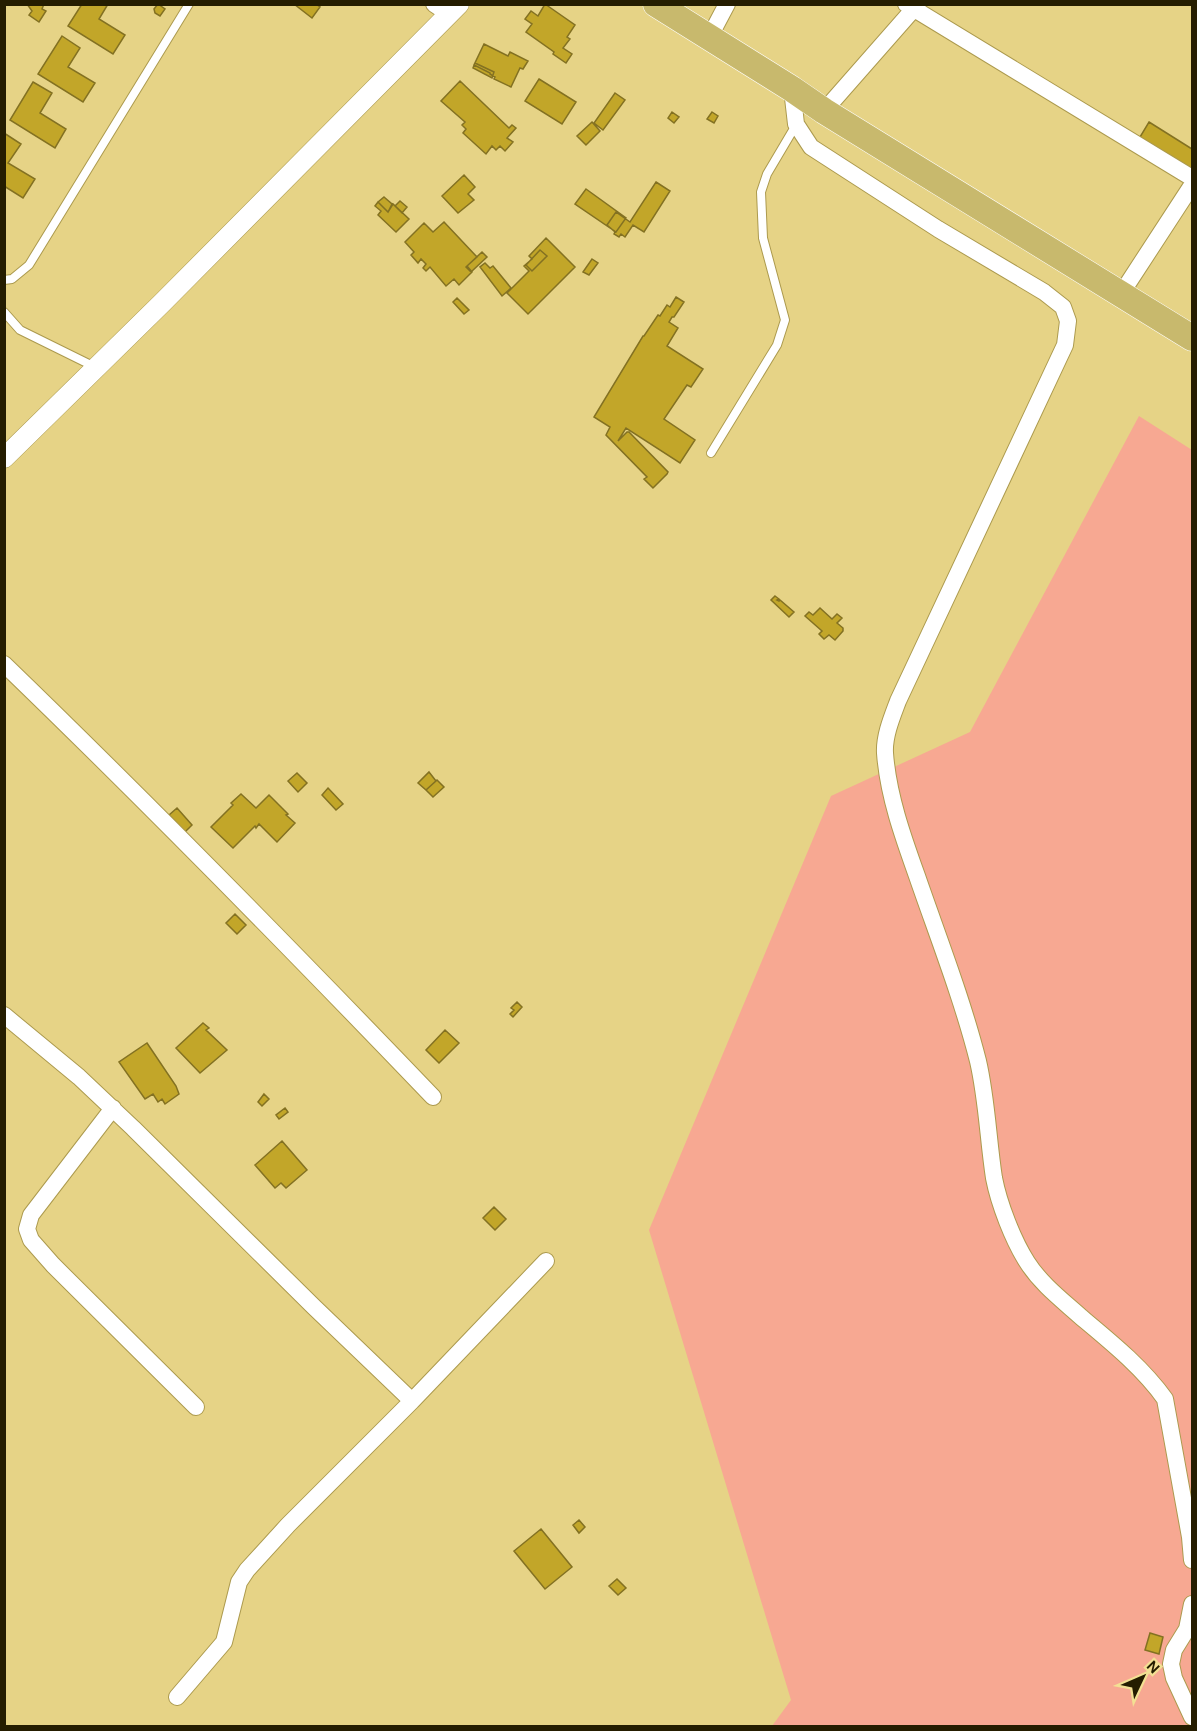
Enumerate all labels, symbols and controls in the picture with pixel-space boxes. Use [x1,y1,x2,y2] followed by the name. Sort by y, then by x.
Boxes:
[1113,1647,1173,1707] north arrow
[1143,1656,1164,1678] text: N

